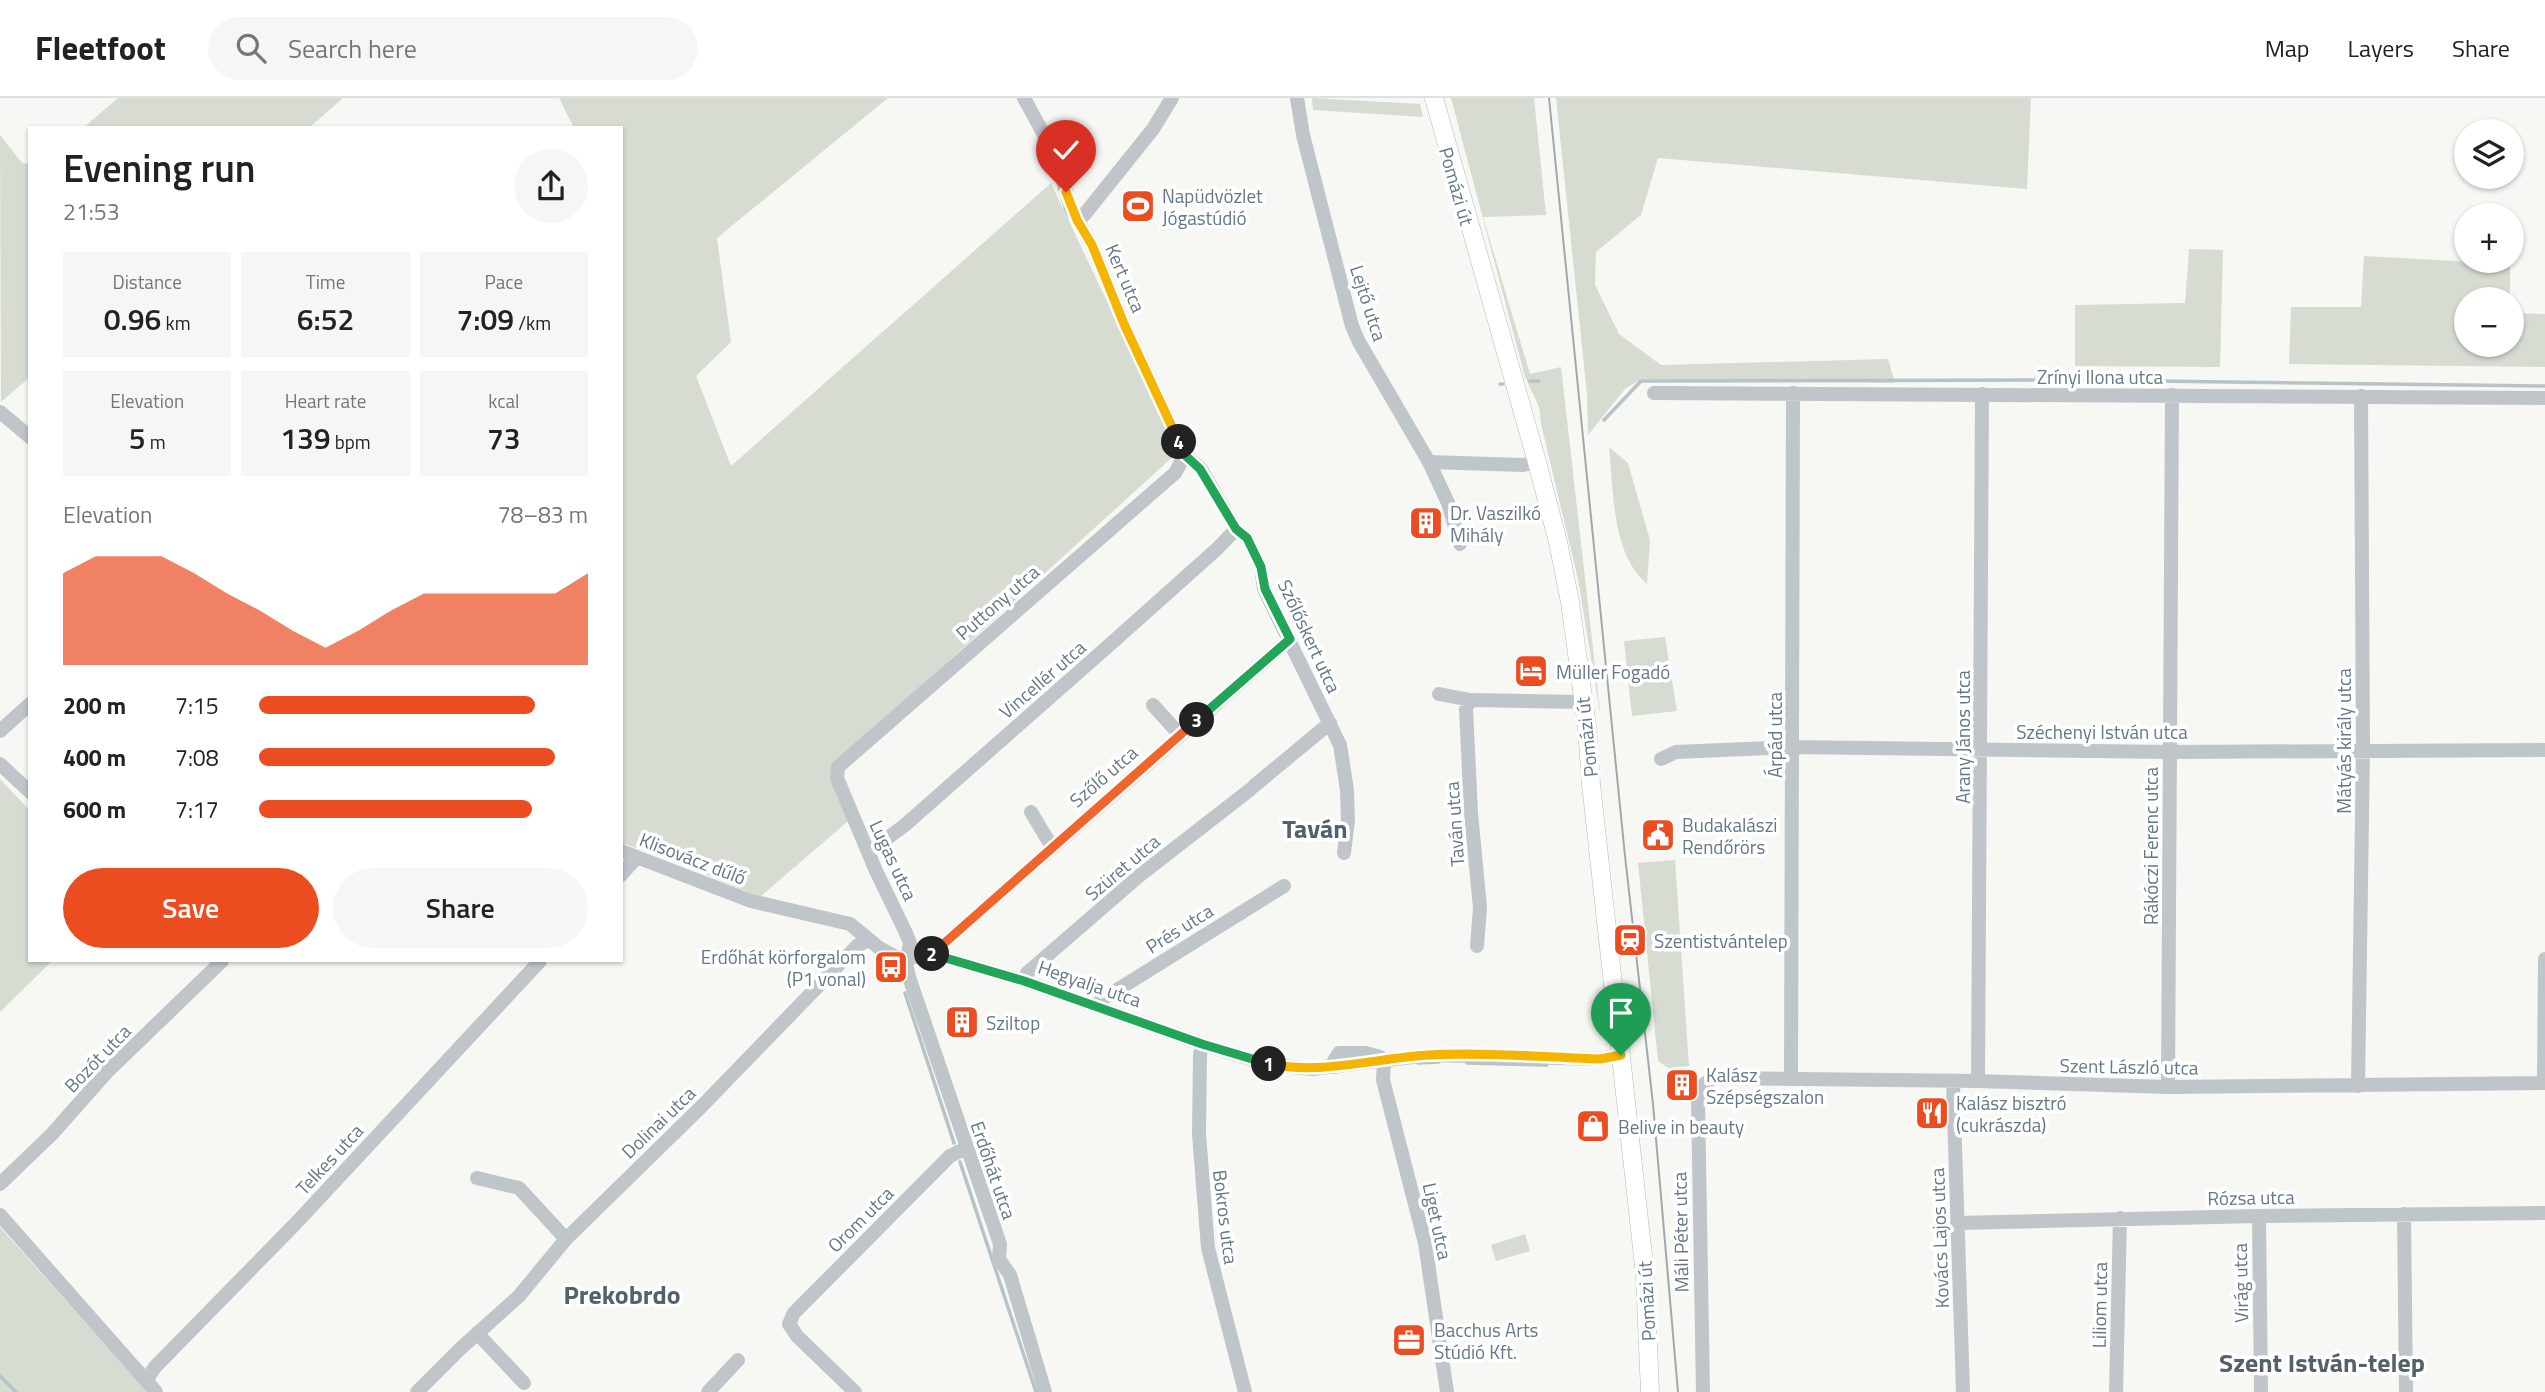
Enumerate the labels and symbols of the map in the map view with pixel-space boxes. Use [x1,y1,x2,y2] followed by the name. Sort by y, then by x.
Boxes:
[1036,120,1096,192] pin
[1432,143,1482,229] street label: Pomázi út
[1162,181,1263,232] place label: Napüdvözlet Jógastúdió
[1119,187,1157,225] sports icon: Napüdvözlet Jógastúdió
[1099,239,1154,317] street label: Kert utca
[1343,261,1395,345] street label: Lejtő utca
[2037,362,2163,391] street label: Zrínyi Ilona utca
[1162,424,1196,460] pin: 4
[1450,498,1541,549] place label: Dr. Vaszilkó Mihály
[1407,504,1445,542] building icon: Dr. Vaszilkó Mihály
[949,557,1046,647] street label: Puttony utca
[1271,574,1349,698] street label: Szőlőskert utca
[992,633,1092,725] street label: Vincellér utca
[1512,652,1550,690] hotel icon: Müller Fogadó
[1556,657,1670,686] place label: Müller Fogadó
[2329,668,2358,814] street label: Mátyás király utca
[1948,670,1977,804] street label: Arany János utca
[1760,691,1789,778] street label: Árpád utca
[1567,695,1605,778] street label: Pomázi út
[1180,702,1214,738] pin: 3
[2016,717,2188,746] street label: Széchenyi István utca
[1063,738,1144,814] street label: Szőlő utca
[2136,767,2165,925] street label: Rákóczi Ferenc utca
[1437,780,1471,868] street label: Taván utca
[1282,809,1348,848] district label: Taván
[1682,810,1777,861] place label: Budakalászi Rendőrörs
[863,815,926,906] street label: Lugas utca
[1639,816,1677,854] public building icon: Budakalászi Rendőrörs
[635,824,751,892] street label: Klisovácz dűlő
[1078,827,1166,907] street label: Szüret utca
[1140,896,1219,960] street label: Prés utca
[1611,921,1649,959] station icon: Szentistvántelep
[1654,926,1788,955] place label: Szentistvántelep
[914,936,950,972] pin: 2
[701,942,866,993] place label: Erdőhát körforgalom (P1 vonal)
[872,948,910,986] bus stop icon: Erdőhát körforgalom (P1 vonal)
[1034,952,1146,1014] street label: Hegyalja utca
[1591,983,1651,1055] pin
[943,1003,981,1041] building icon: Sziltop
[986,1008,1040,1037] place label: Sziltop
[57,1017,138,1099] street label: Bozót utca
[1252,1046,1286,1082] pin: 1
[2059,1050,2199,1082] street label: Szent László utca
[1706,1060,1824,1111] place label: Kalász Szépségszalon
[1663,1066,1701,1104] building icon: Kalász Szépségszalon
[614,1079,702,1165] street label: Dolinai utca
[1956,1088,2067,1139] place label: Kalász bisztró (cukrászda)
[1913,1094,1951,1132] restaurant icon: Kalász bisztró (cukrászda)
[1574,1107,1612,1145] shop icon: Belive in beauty
[1618,1112,1744,1141] place label: Belive in beauty
[288,1116,370,1201] street label: Telkes utca
[964,1117,1024,1223] street label: Erdőhát utca
[1922,1167,1956,1309] street label: Kovács Lajos utca
[1206,1168,1246,1266] street label: Bokros utca
[1664,1171,1696,1293] street label: Máli Péter utca
[820,1179,900,1259] street label: Orom utca
[1416,1180,1460,1263] street label: Liget utca
[2207,1182,2295,1212] street label: Rózsa utca
[2225,1242,2255,1323] street label: Virág utca
[1629,1260,1663,1342] street label: Pomázi út
[2084,1261,2114,1348] street label: Liliom utca
[563,1275,681,1314] district label: Prekobrdo
[1434,1315,1539,1366] place label: Bacchus Arts Stúdió Kft.
[1390,1321,1428,1359] office icon: Bacchus Arts Stúdió Kft.
[2219,1343,2425,1382] district label: Szent István-telep

